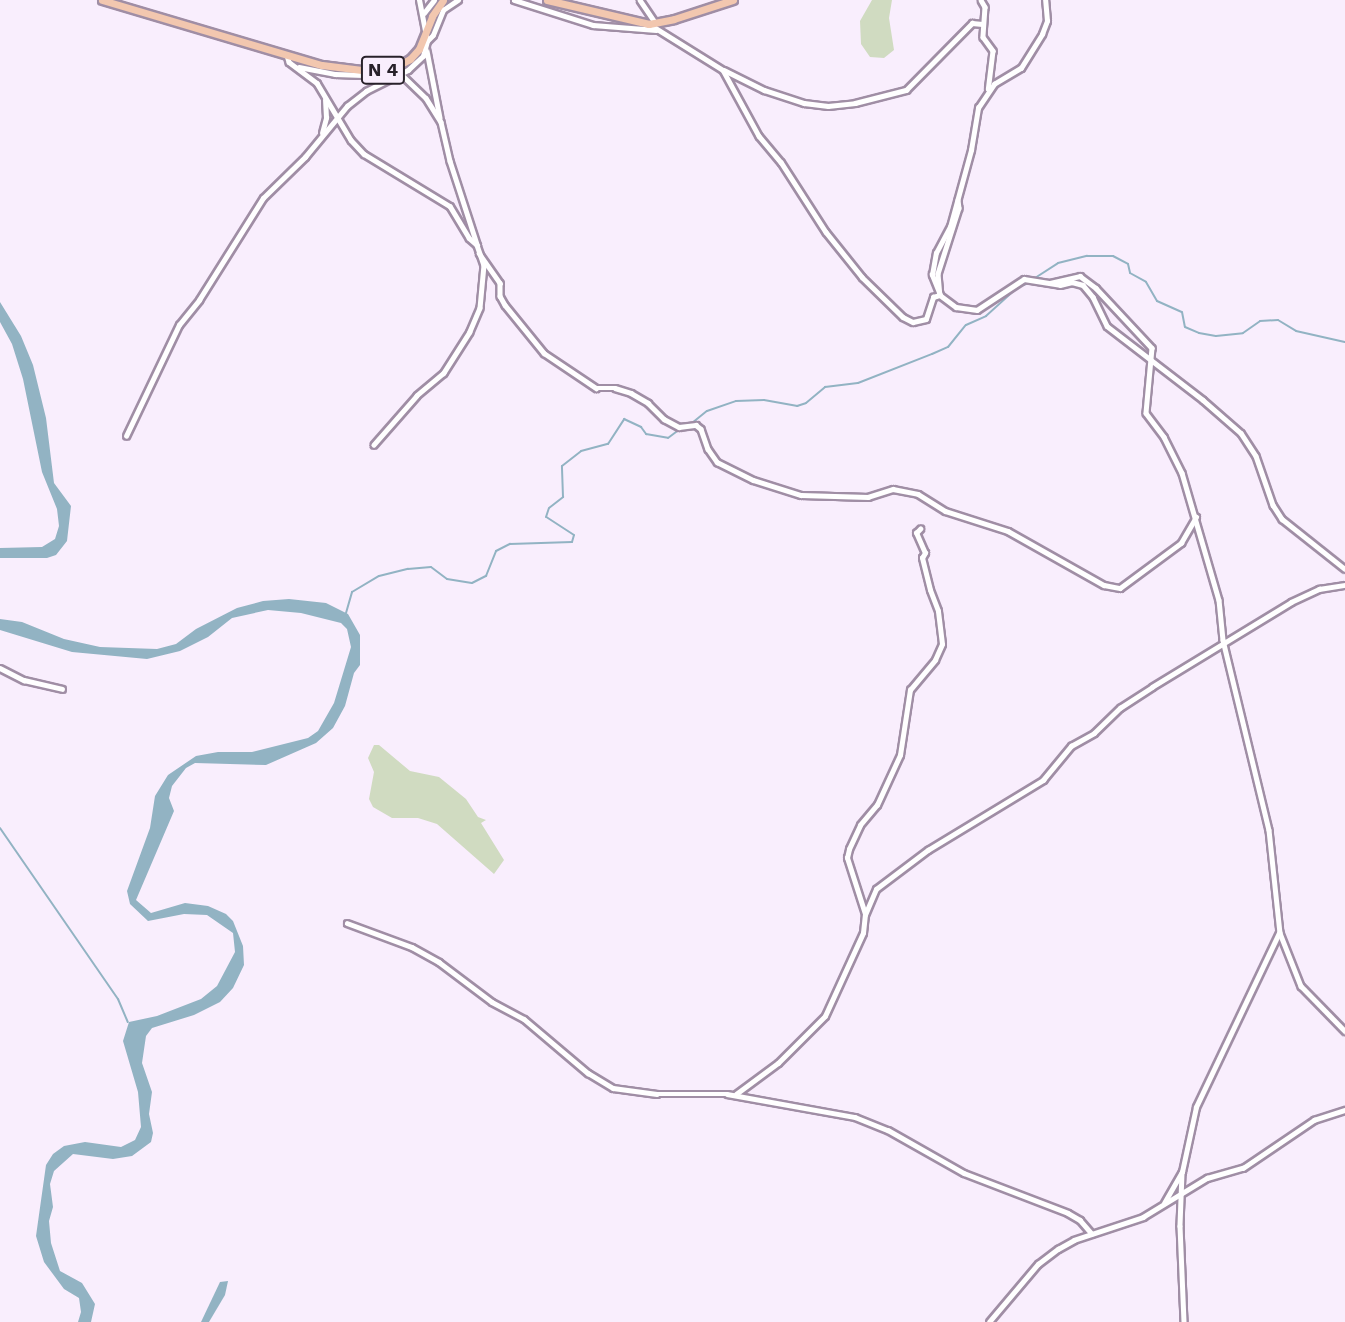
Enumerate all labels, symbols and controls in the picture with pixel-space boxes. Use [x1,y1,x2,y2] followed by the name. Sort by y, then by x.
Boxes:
[360,56,406,84] road number: N 4

